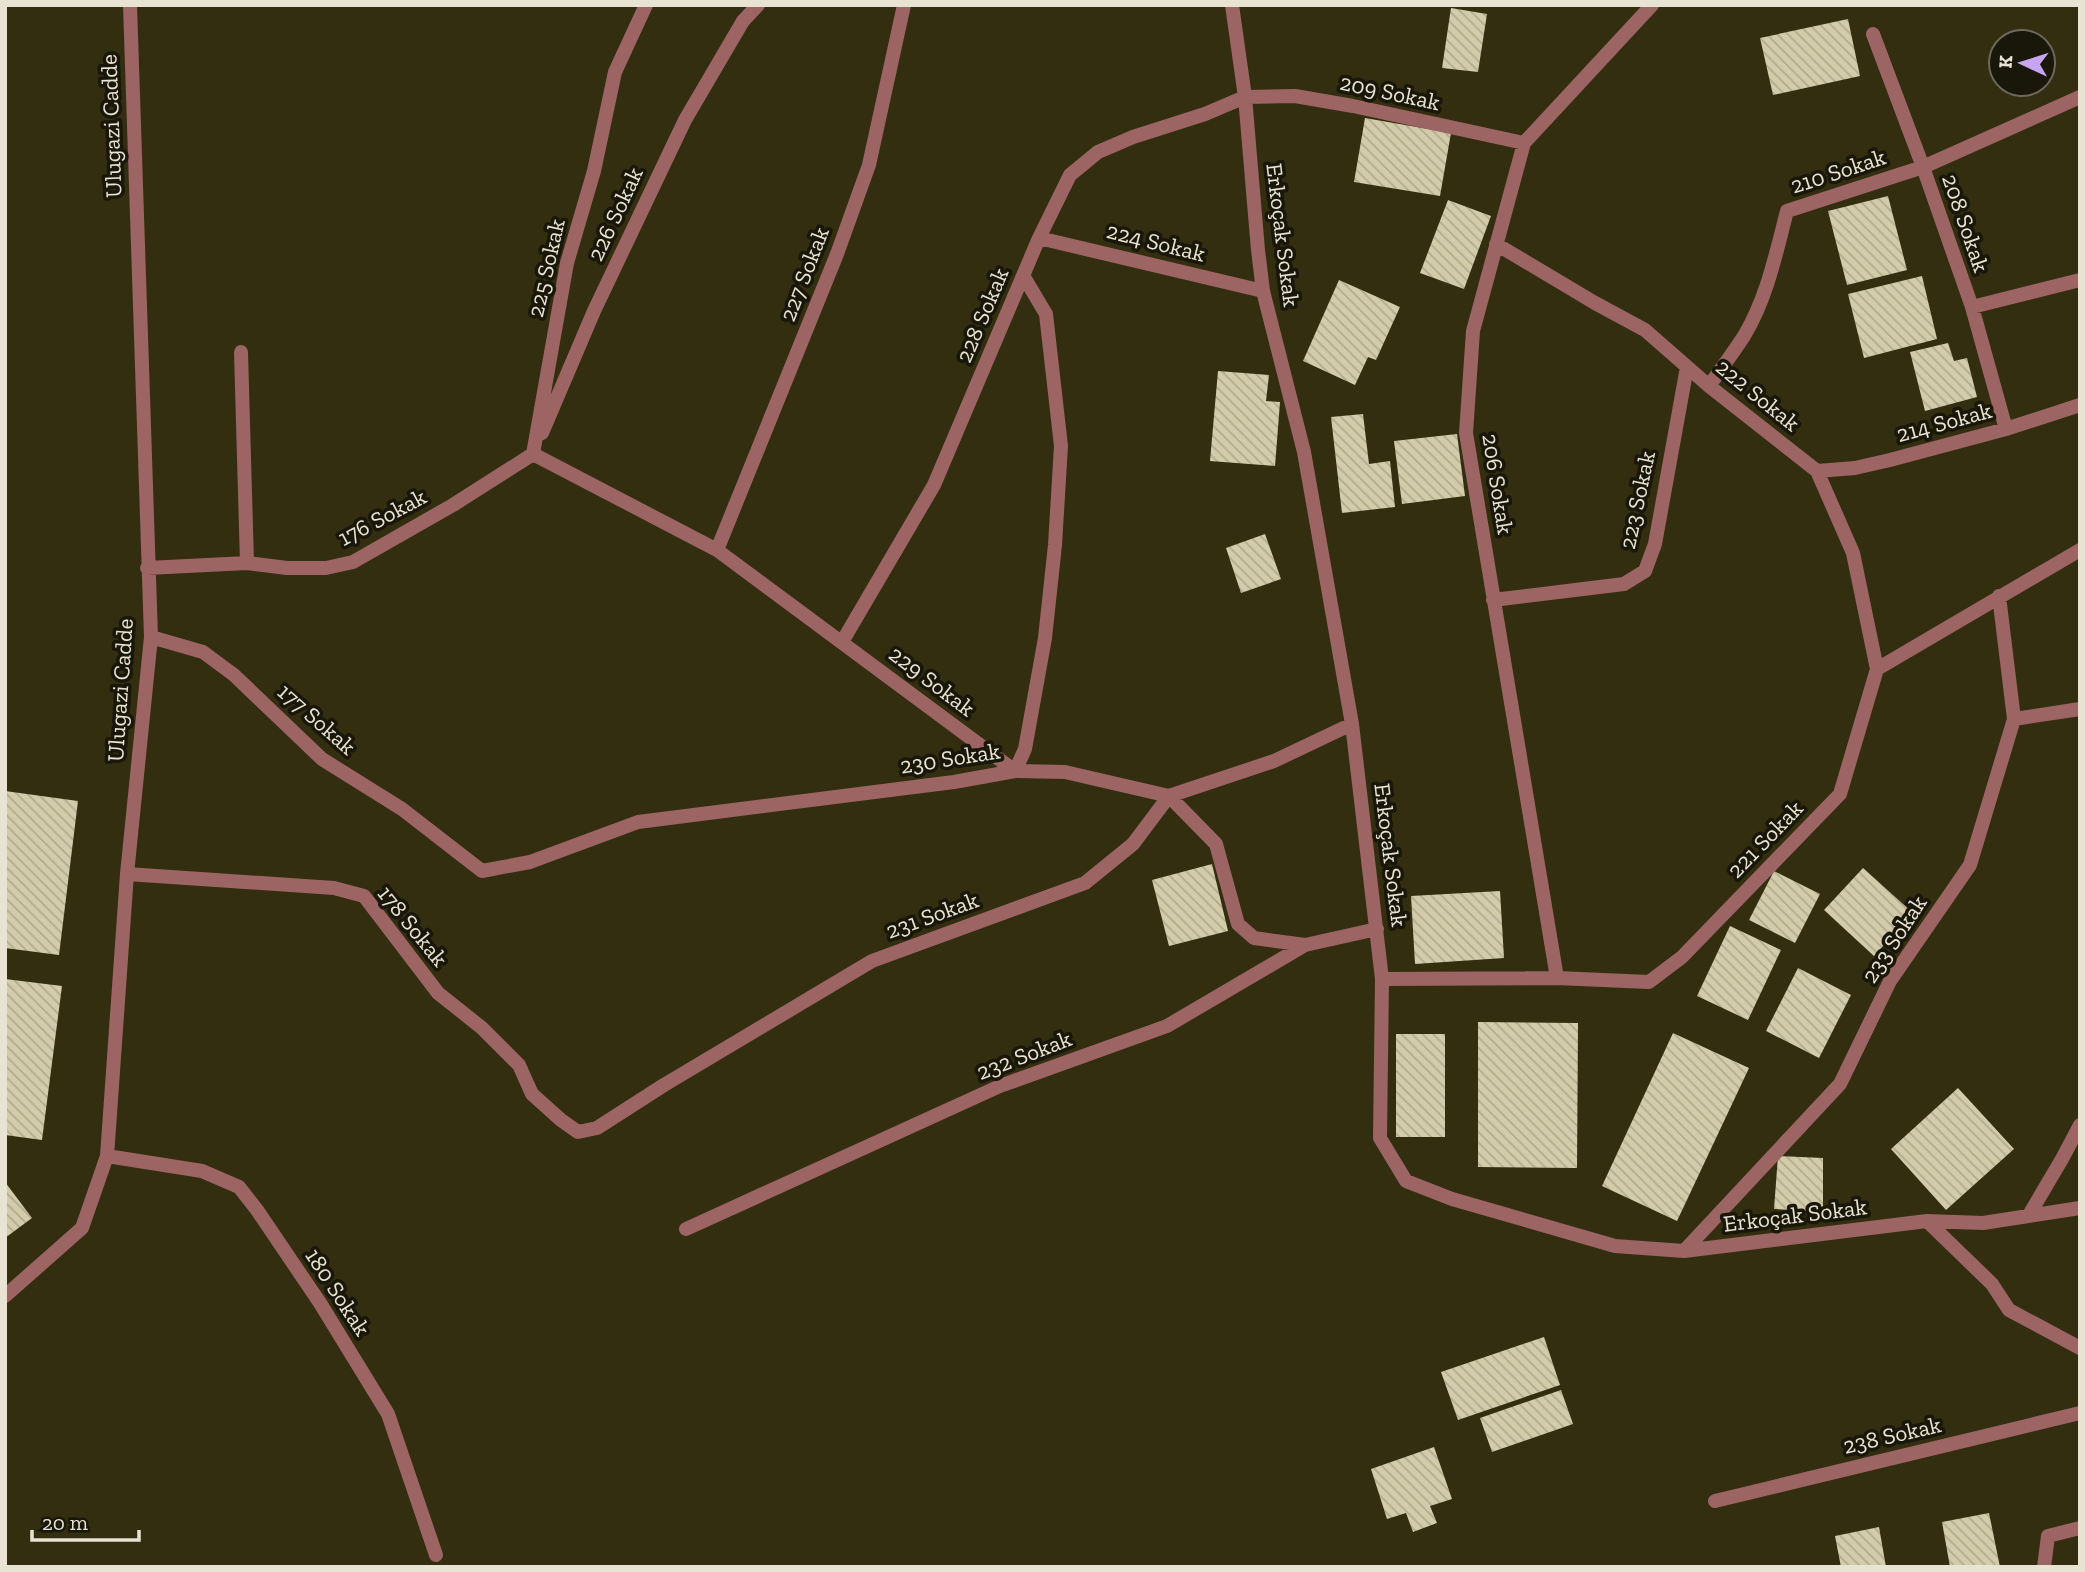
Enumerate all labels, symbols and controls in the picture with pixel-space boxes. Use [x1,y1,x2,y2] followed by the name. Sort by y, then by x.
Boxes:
[1987,28,2057,98] north arrow
[95,54,127,198] street label: Ulugazi Cadde
[1994,54,2017,69] text: K
[1337,68,1443,116] street label: 209 Sokak
[1787,142,1889,199] street label: 210 Sokak
[1260,162,1306,308] street label: Erkoçak Sokak
[581,163,649,265] street label: 226 Sokak
[1936,170,1996,276] street label: 208 Sokak
[521,216,571,320] street label: 225 Sokak
[1104,216,1208,268] street label: 224 Sokak
[773,223,835,325] street label: 227 Sokak
[950,263,1015,367] street label: 228 Sokak
[1710,353,1806,437] street label: 222 Sokak
[1893,396,1995,448] street label: 214 Sokak
[1476,432,1520,536] street label: 206 Sokak
[1613,449,1661,551] street label: 223 Sokak
[333,482,431,552] street label: 176 Sokak
[101,617,139,763] street label: Ulugazi Cadde
[884,640,980,722] street label: 229 Sokak
[272,677,362,761] street label: 177 Sokak
[898,736,1002,780] street label: 230 Sokak
[1368,782,1414,928] street label: Erkoçak Sokak
[1721,794,1809,884] street label: 221 Sokak
[372,880,454,972] street label: 178 Sokak
[882,885,982,945] street label: 231 Sokak
[1855,890,1933,988] street label: 233 Sokak
[973,1024,1075,1086] street label: 232 Sokak
[1722,1192,1868,1238] street label: Erkoçak Sokak
[299,1243,377,1341] street label: 180 Sokak
[1840,1410,1944,1460] street label: 238 Sokak
[32,1498,138,1542] scale bar
[42,1510,88,1535] text: 20 m

